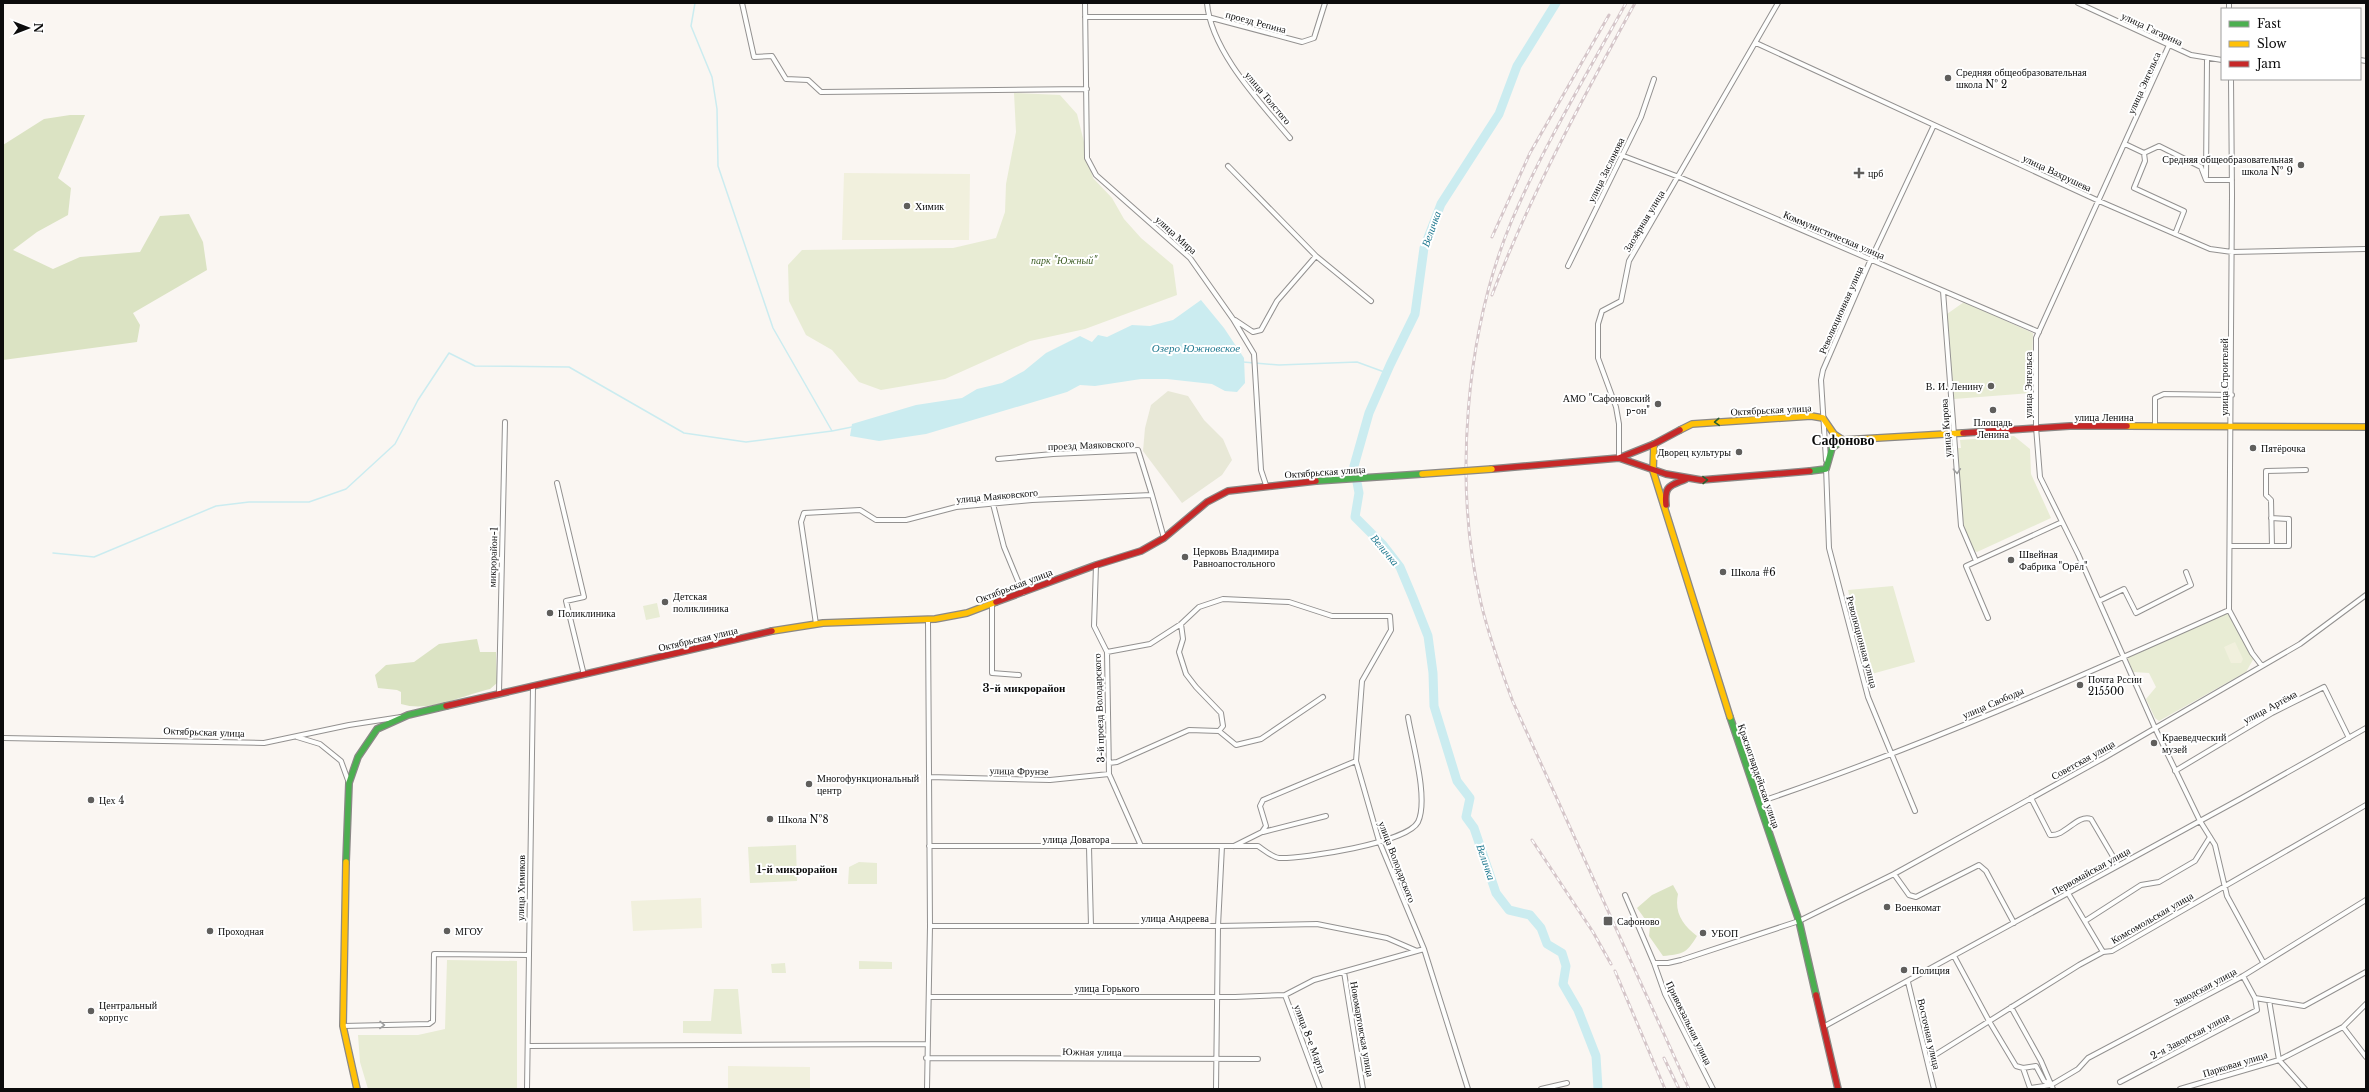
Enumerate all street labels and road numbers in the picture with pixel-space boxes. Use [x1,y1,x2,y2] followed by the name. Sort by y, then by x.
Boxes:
[1224,8,1288,36] street label: проезд Репина
[2119,9,2185,49] street label: улица Гагарина
[2125,49,2164,116] street label: улица Энгельса
[1242,69,1294,127] street label: улица Толстого
[1585,135,1628,205] street label: улица Заслонова
[2020,151,2094,195] street label: улица Вахрушева
[1620,187,1668,254] street label: Заозёрная улица
[1781,208,1887,262] street label: Коммунистическая улица
[1153,213,1200,257] street label: улица Мира
[1816,264,1866,356] street label: Революционная улица
[2218,338,2231,416] street label: улица Строителей
[2022,351,2035,418] street label: улица Энгельса
[1937,398,1955,458] street label: улица Кирова
[1730,401,1812,419] street label: Октябрьская улица
[2074,411,2134,424] street label: улица Ленина
[1048,437,1134,453] street label: проезд Маяковского
[1284,463,1367,481] street label: Октябрьская улица
[956,486,1038,506] street label: улица Маяковского
[485,526,501,588] street label: микрорайон-1
[974,565,1055,607] street label: Октябрьская улица
[1843,595,1881,690] street label: Революционная улица
[657,623,740,654] street label: Октябрьская улица
[1091,653,1107,763] street label: 3-й проезд Володарского
[1960,684,2026,722] street label: улица Свободы
[2241,687,2300,727] street label: улица Артёма
[1735,722,1783,830] street label: Красногвардейская улица
[163,724,245,740] street label: Октябрьская улица
[2049,737,2118,783] street label: Советская улица
[989,764,1049,778] street label: улица Фрунзе
[1376,820,1418,904] street label: улица Володарского
[1043,833,1110,846] street label: улица Доватора
[2049,844,2133,898] street label: Первомайская улица
[514,855,528,921] street label: улица Химиков
[2108,889,2196,947] street label: Комсомольская улица
[1141,912,1210,925] street label: улица Андреева
[2171,965,2239,1009] street label: Заводская улица
[1663,979,1715,1068] street label: Привокзальная улица
[1347,980,1377,1078] street label: Новомартовская улица
[1074,982,1140,995] street label: улица Горького
[1915,997,1944,1071] street label: Восточная улица
[1291,1003,1329,1076] street label: улица 8-е Марта
[2148,1009,2232,1062] street label: 2-я Заводская улица
[1062,1045,1122,1059] street label: Южная улица
[2201,1048,2270,1080] street label: Парковая улица

